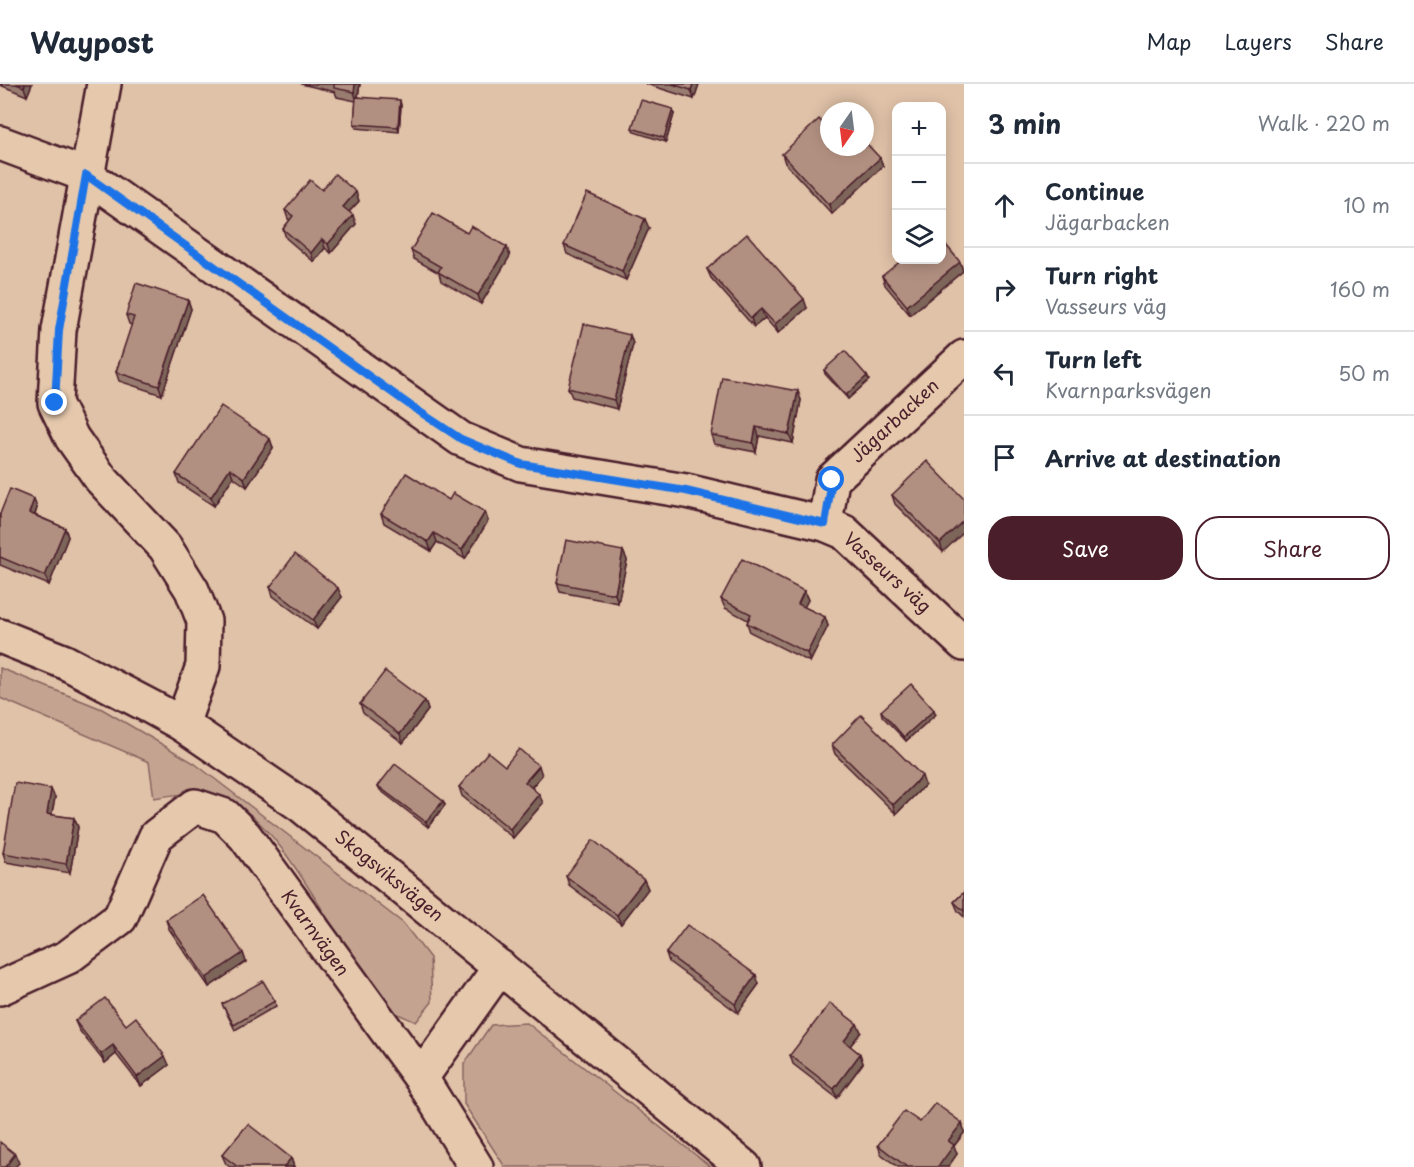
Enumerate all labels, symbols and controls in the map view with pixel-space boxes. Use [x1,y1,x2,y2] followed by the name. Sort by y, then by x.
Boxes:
[30,20,154,63] text: Waypost
[1147,25,1191,57] text: Map
[1224,25,1292,57] text: Layers
[1325,25,1384,57] text: Share
[820,102,874,156] north arrow
[892,102,946,264] map controls
[892,102,946,156] button: +
[988,104,1061,143] text: 3 min
[1258,108,1390,138] text: Walk · 220 m
[892,156,946,210] button: −
[1045,174,1144,207] text: Continue
[988,189,1021,222] icon: ahead
[1343,190,1390,220] text: 10 m
[1045,207,1170,237] text: Jägarbacken
[892,210,946,264] button: layers
[1045,258,1158,291] text: Turn right
[988,273,1021,306] icon: right
[1330,274,1390,304] text: 160 m
[1045,291,1167,321] text: Vasseurs väg
[1045,342,1142,375] text: Turn left
[988,357,1021,390] icon: left
[1338,358,1390,388] text: 50 m
[844,372,944,468] street label: Jägarbacken
[1045,375,1212,405] text: Kvarnparksvägen
[41,389,67,415] route end
[988,441,1021,474] icon: arrive
[1045,441,1281,474] text: Arrive at destination
[818,466,844,492] route start
[988,516,1183,580] button: Save
[1195,516,1390,580] button: Share
[838,525,938,619] street label: Vasseurs väg
[330,822,450,927] street label: Skogsviksvägen
[275,883,357,981] street label: Kvarnvägen

